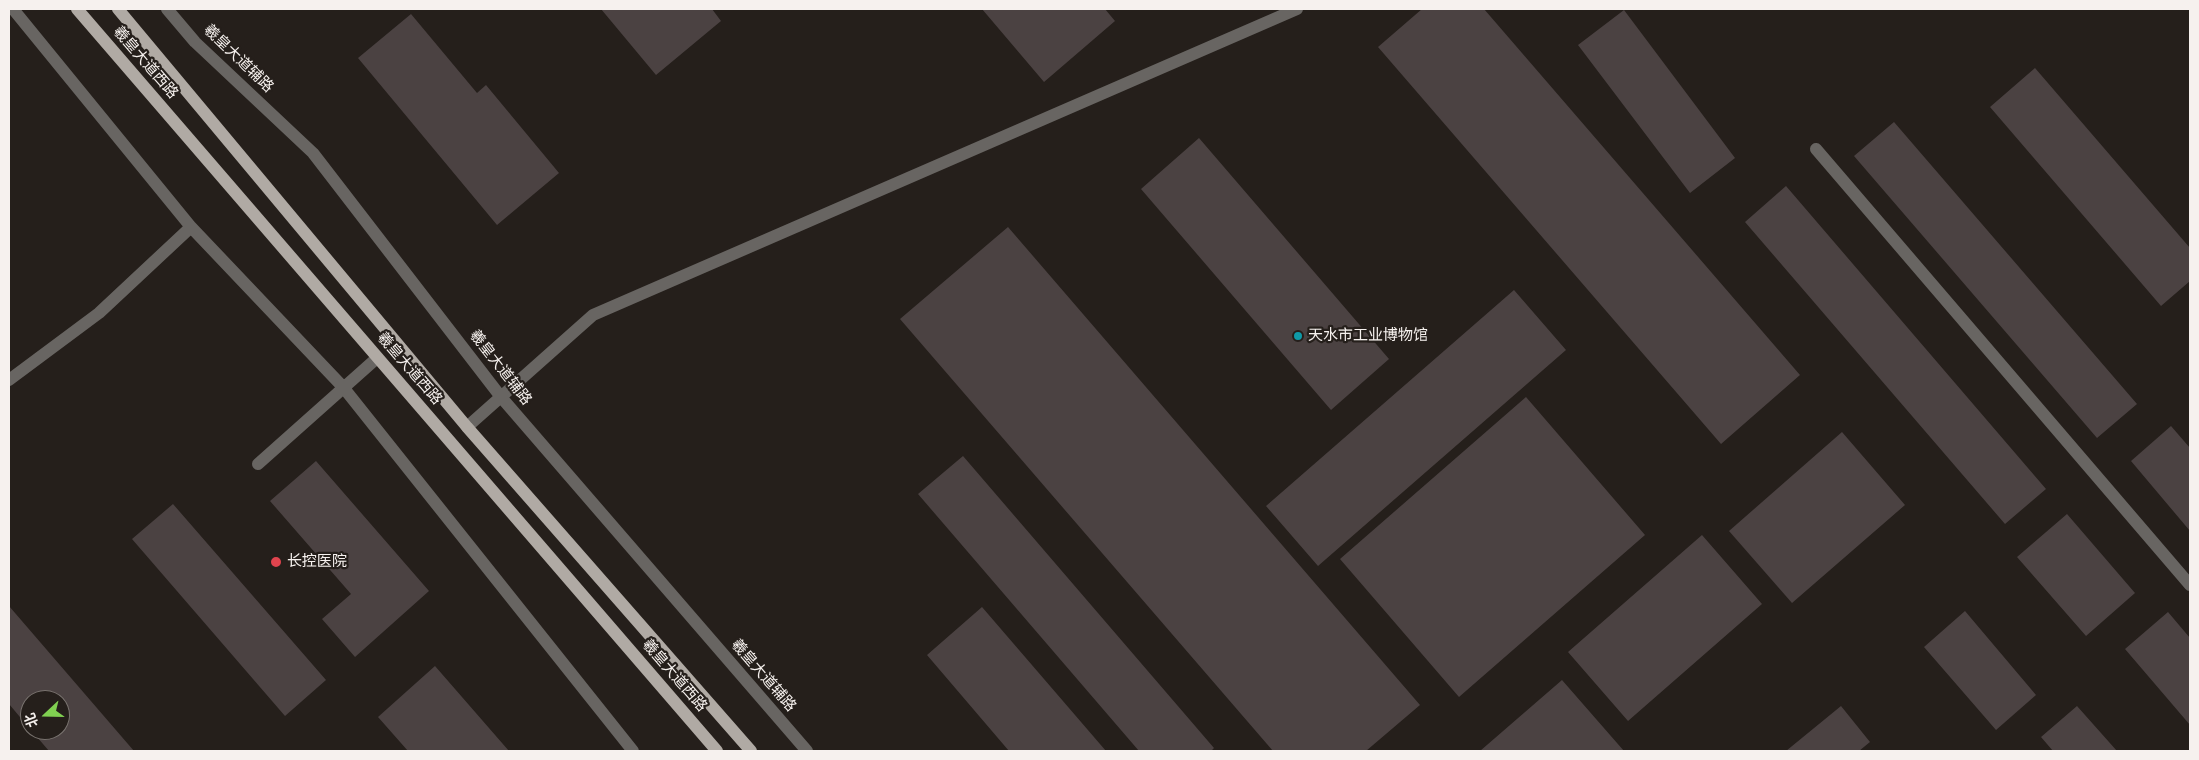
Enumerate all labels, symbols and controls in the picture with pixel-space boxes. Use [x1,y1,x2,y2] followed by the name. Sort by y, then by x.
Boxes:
[199,21,277,97] street label: 羲皇大道辅路
[109,23,181,103] street label: 羲皇大道西路
[465,327,535,409] street label: 羲皇大道辅路
[1308,327,1428,345] place label: 天水市工业博物馆
[373,329,445,409] street label: 羲皇大道西路
[1292,330,1304,342] marker: 天水市工业博物馆
[287,553,347,571] place label: 长控医院
[269,555,283,569] marker: 长控医院
[638,636,710,716] street label: 羲皇大道西路
[727,636,799,716] street label: 羲皇大道辅路
[20,690,70,740] north arrow
[21,711,42,730] text: 北

